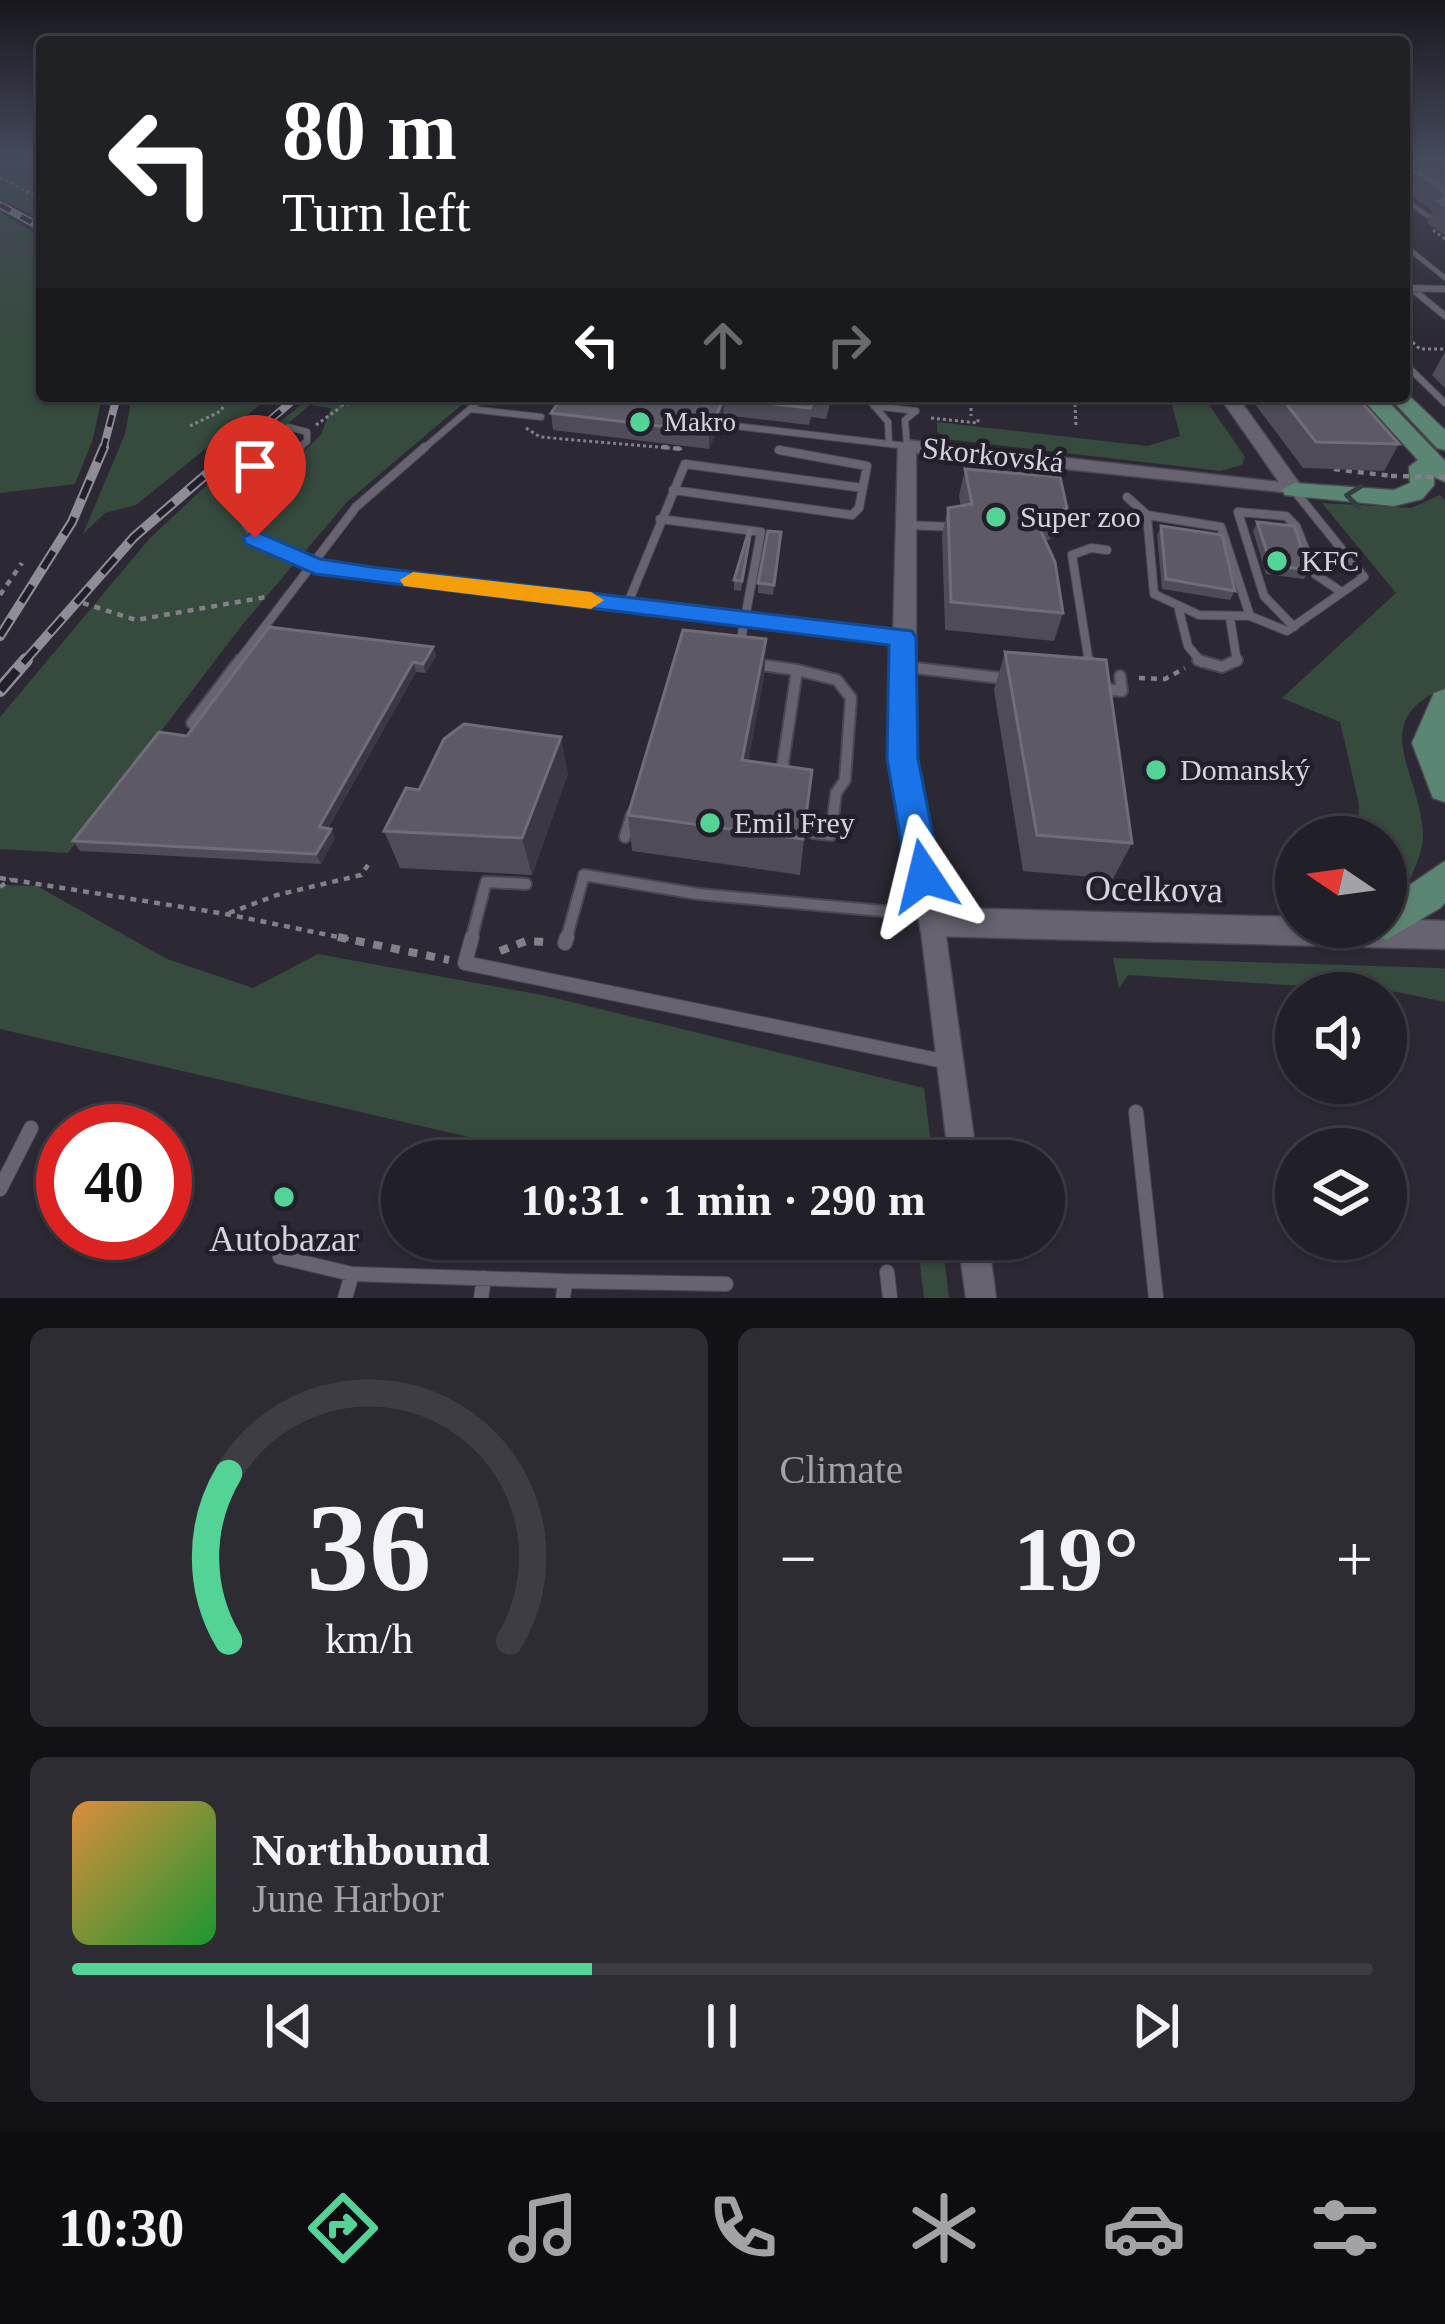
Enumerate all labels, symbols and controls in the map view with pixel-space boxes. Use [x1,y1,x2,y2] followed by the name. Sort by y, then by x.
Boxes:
[84,84,240,240] icon: left
[282,84,457,177] text: 80 m
[282,183,471,243] text: Turn left
[564,312,630,378] icon: left
[690,312,756,378] icon: ahead
[816,312,882,378] icon: right
[664,407,736,437] place label: Makro
[627,409,653,435] marker: Makro
[204,415,306,538] pin
[921,431,1065,478] street label: Skorkovská
[222,433,288,499] icon: arrive
[1344,484,1363,509] one-way arrow
[1020,500,1141,533] place label: Super zoo
[983,504,1009,530] marker: Super zoo
[1301,544,1359,577] place label: KFC
[1264,548,1290,574] marker: KFC
[1180,753,1310,786] place label: Domanský
[1143,757,1169,783] marker: Domanský
[734,806,855,839] place label: Emil Frey
[697,810,723,836] marker: Emil Frey
[861,813,987,939] position arrow
[1275,816,1407,948] north arrow
[1275,816,1407,1260] map controls
[1085,868,1223,910] street label: Ocelkova
[1275,972,1407,1104] button: sound
[36,1104,192,1260] speed limit sign: 40
[1275,1128,1407,1260] button: layers
[521,1175,926,1225] text: 10:31 · 1 min · 290 m
[271,1184,297,1210] marker: Autobazar
[209,1219,359,1259] place label: Autobazar
[780,1448,903,1491] text: Climate
[306,1479,431,1617] text: 36
[1013,1510,1139,1609] text: 19°
[780,1522,817,1595] text: −
[1336,1522,1373,1595] text: +
[325,1614,413,1661] text: km/h
[252,1825,490,1875] text: Northbound
[252,1877,444,1920] text: June Harbor
[256,1993,322,2059] icon: previous
[689,1993,755,2059] icon: pause
[1123,1993,1189,2059] icon: next
[301,2186,385,2270] icon: directions
[501,2186,585,2270] icon: music
[701,2186,785,2270] icon: phone
[902,2186,986,2270] icon: climate
[1102,2186,1186,2270] icon: car
[1303,2186,1387,2270] icon: filters
[58,2198,184,2258] text: 10:30

